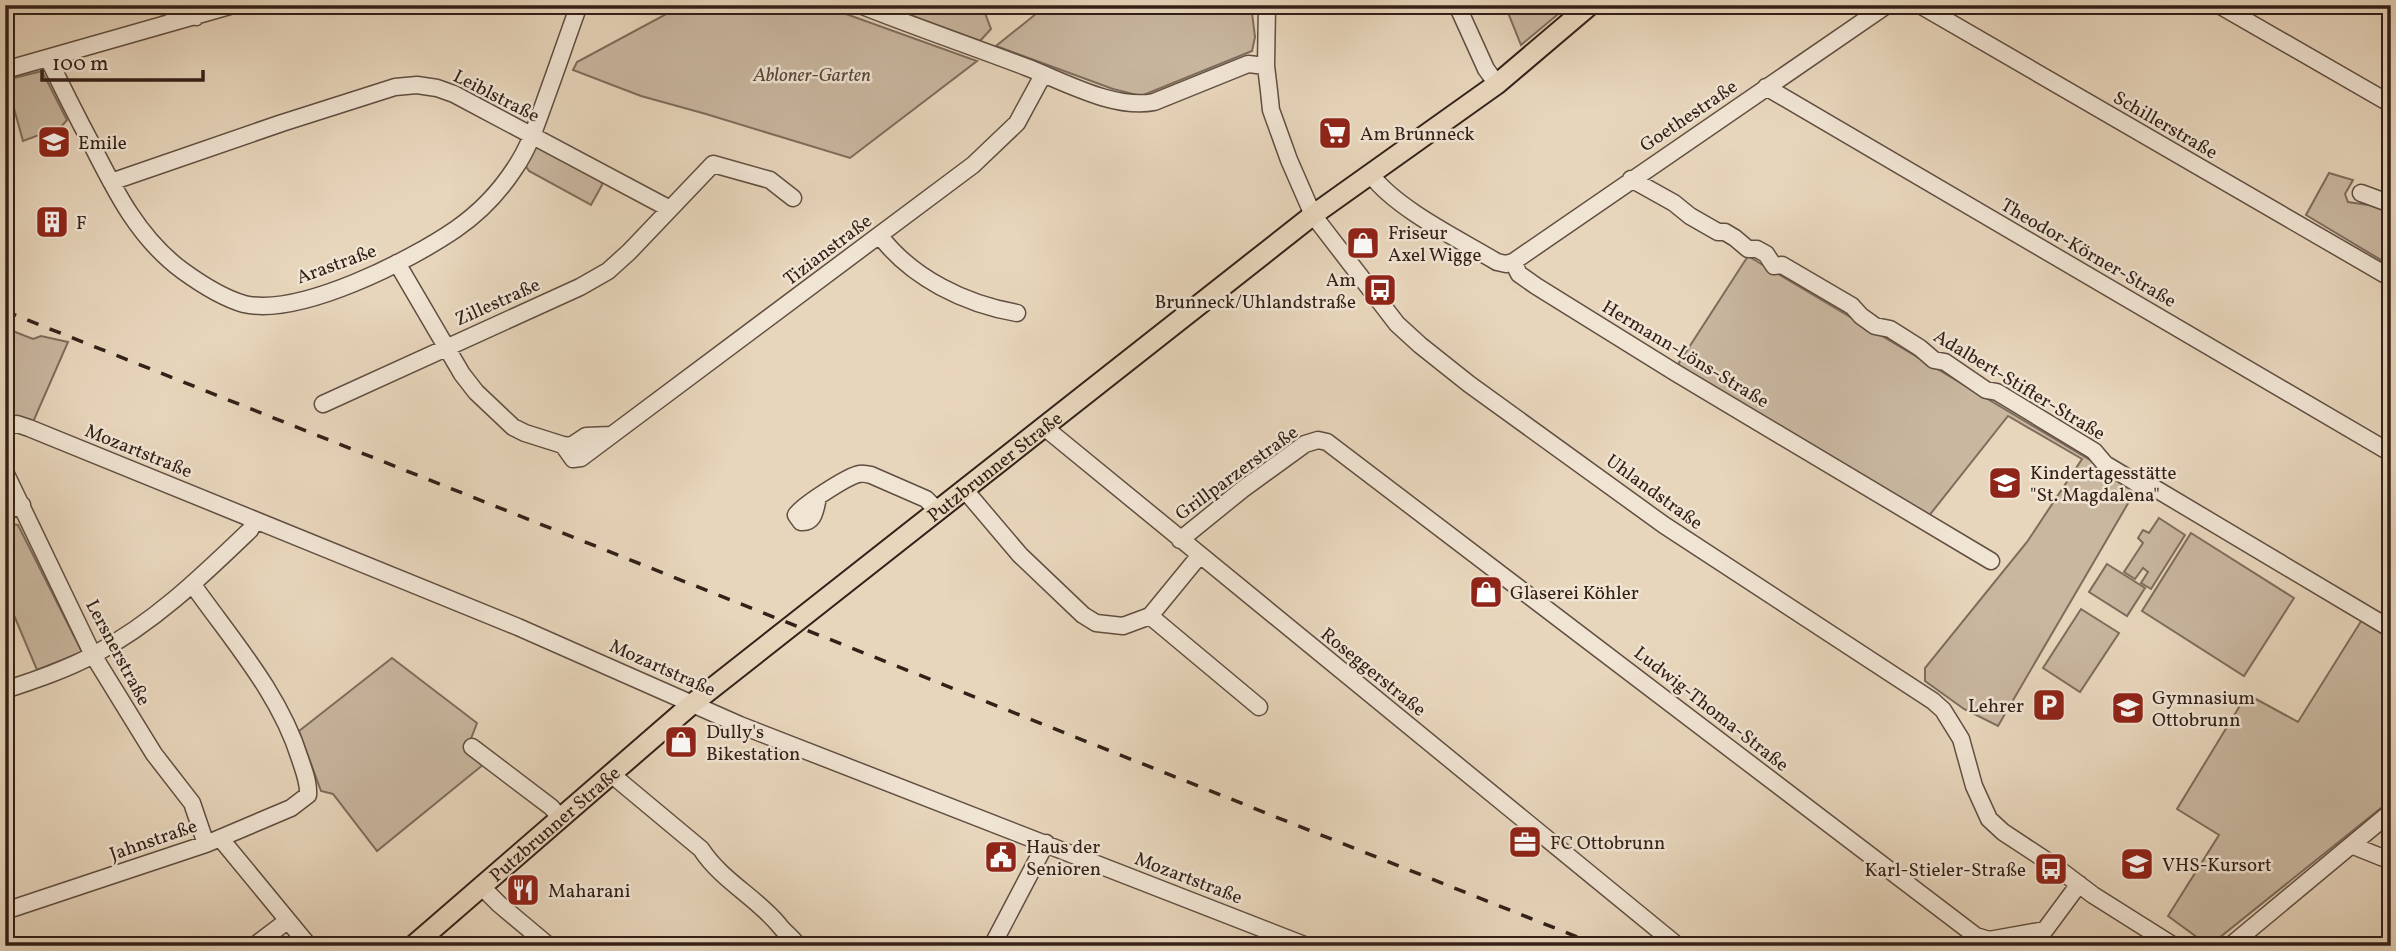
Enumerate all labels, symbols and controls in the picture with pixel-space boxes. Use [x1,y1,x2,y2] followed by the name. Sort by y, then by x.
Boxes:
[42,38,203,82] scale bar
[52,50,109,79] text: 100 m
[752,63,871,89] park label: Abloner-Garten
[448,64,544,130] street label: Leiblstraße
[1635,74,1743,159] street label: Goethestraße
[2108,85,2222,166] street label: Schillerstraße
[1316,114,1354,152] supermarket icon: Am Brunneck
[1360,122,1475,148] place label: Am Brunneck
[35,123,73,161] school or university icon: Emile
[78,131,127,157] place label: Emile
[1995,193,2181,315] street label: Theodor-Körner-Straße
[33,203,71,241] building icon: F
[779,209,878,292] street label: Tizianstraße
[76,211,87,237] place label: F
[1388,221,1481,269] place label: Friseur Axel Wigge
[1344,224,1382,262] shop icon: Friseur Axel Wigge
[293,238,380,291] street label: Arastraße
[1155,268,1356,316] place label: Am Brunneck/Uhlandstraße
[1361,271,1399,309] bus stop icon: Am Brunneck/Uhlandstraße
[451,273,545,333] street label: Zillestraße
[1597,294,1773,415] street label: Hermann-Löns-Straße
[1928,324,2110,447] street label: Adalbert-Stifter-Straße
[922,406,1069,529] street label: Putzbrunner Straße
[81,419,196,485] street label: Mozartstraße
[1170,420,1304,527] street label: Grillparzerstraße
[1600,449,1708,537] street label: Uhlandstraße
[2030,461,2177,509] place label: Kindertagesstätte "St. Magdalena"
[1986,464,2024,502] school or university icon: Kindertagesstätte "St. Magdalena"
[1467,573,1505,611] shop icon: Glaserei Köhler
[1510,581,1639,607] place label: Glaserei Köhler
[78,595,156,711] street label: Lersnerstraße
[1314,622,1431,723] street label: Roseggerstraße
[605,634,719,704] street label: Mozartstraße
[1628,641,1794,778] street label: Ludwig-Thoma-Straße
[2030,686,2068,724] parking icon: Lehrer
[2152,686,2255,734] place label: Gymnasium Ottobrunn
[2109,689,2147,727] school or university icon: Gymnasium Ottobrunn
[1968,694,2024,720] place label: Lehrer
[706,720,800,768] place label: Dully's Bikestation
[662,723,700,761] shop icon: Dully's Bikestation
[485,761,627,889] street label: Putzbrunner Straße
[106,814,201,868] street label: Jahnstraße
[1506,823,1544,861] office icon: FC Ottobrunn
[1550,831,1665,857] place label: FC Ottobrunn
[1026,835,1101,883] place label: Haus der Senioren
[982,838,1020,876] public building icon: Haus der Senioren
[2118,845,2156,883] school or university icon: VHS-Kursort
[1131,846,1246,911] street label: Mozartstraße
[2032,850,2070,888] bus stop icon: Karl-Stieler-Straße
[2162,853,2272,879] place label: VHS-Kursort
[1865,858,2026,884] place label: Karl-Stieler-Straße
[504,871,542,909] restaurant icon: Maharani
[548,879,631,905] place label: Maharani

